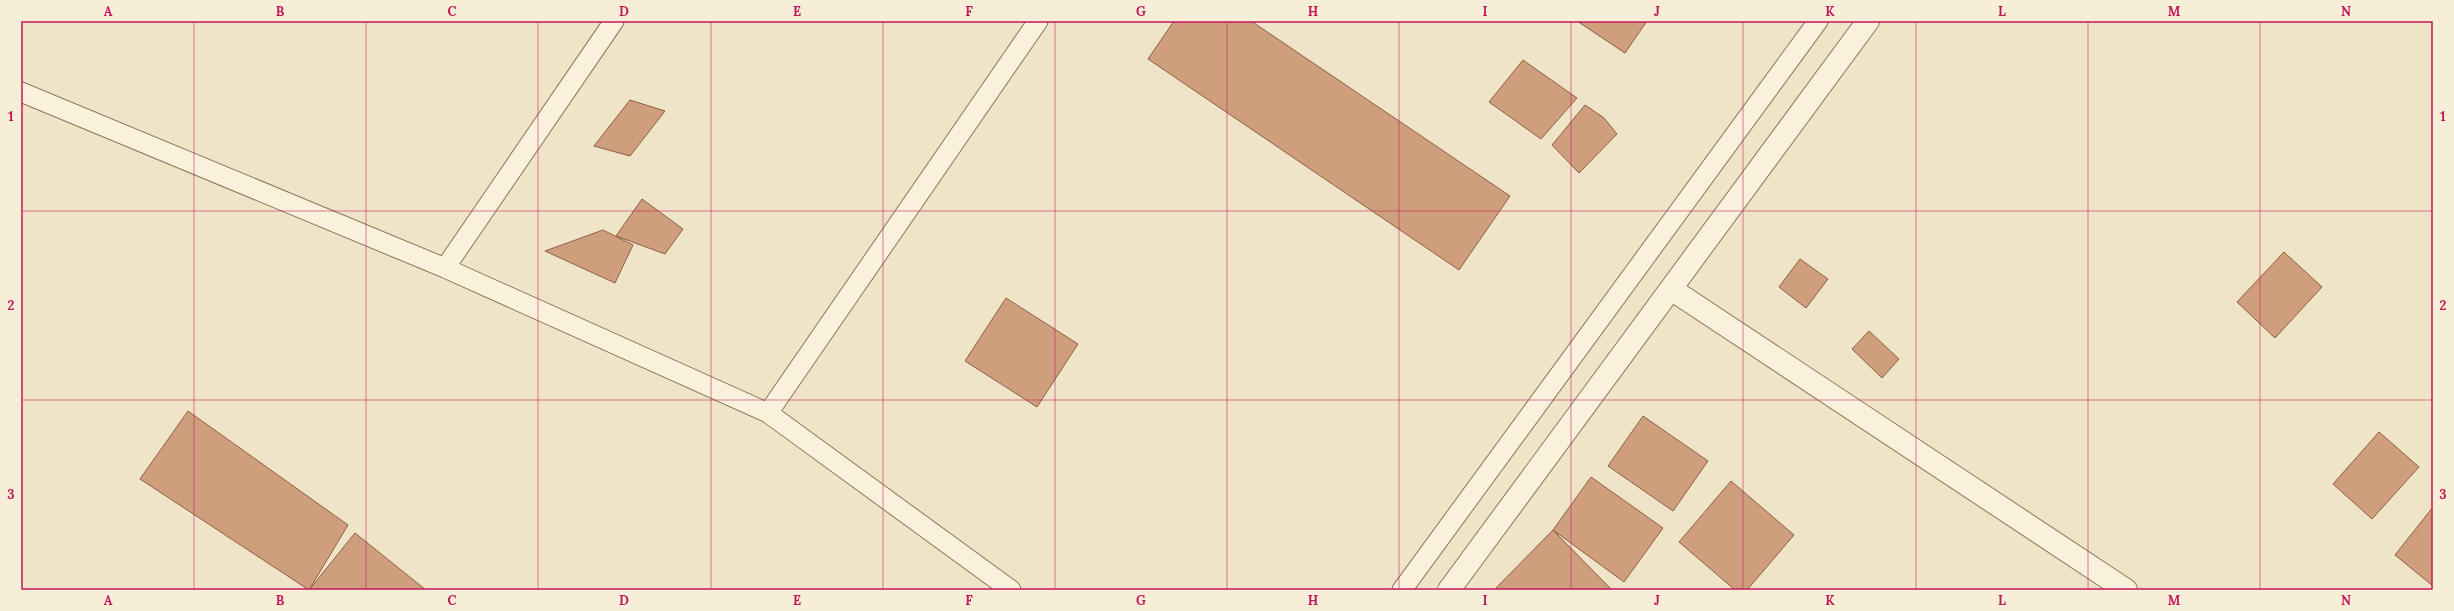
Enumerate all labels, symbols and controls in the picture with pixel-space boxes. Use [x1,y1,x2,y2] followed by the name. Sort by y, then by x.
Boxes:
[104,3,113,20] text: A
[276,3,285,20] text: B
[448,3,457,20] text: C
[619,3,629,20] text: D
[793,3,801,20] text: E
[965,3,973,20] text: F
[1136,3,1146,20] text: G
[1308,3,1318,20] text: H
[1482,3,1488,20] text: I
[1654,3,1660,20] text: J
[1825,3,1835,20] text: K
[1998,3,2006,20] text: L
[2168,3,2181,20] text: M
[2341,3,2351,20] text: N
[8,108,14,125] text: 1
[2440,108,2446,125] text: 1
[8,297,15,314] text: 2
[2440,297,2447,314] text: 2
[7,486,15,503] text: 3
[2439,486,2447,503] text: 3
[104,592,113,609] text: A
[276,592,285,609] text: B
[448,592,457,609] text: C
[619,592,629,609] text: D
[793,592,801,609] text: E
[965,592,973,609] text: F
[1136,592,1146,609] text: G
[1308,592,1318,609] text: H
[1482,592,1488,609] text: I
[1654,592,1660,609] text: J
[1825,592,1835,609] text: K
[1998,592,2006,609] text: L
[2168,592,2181,609] text: M
[2341,592,2351,609] text: N

